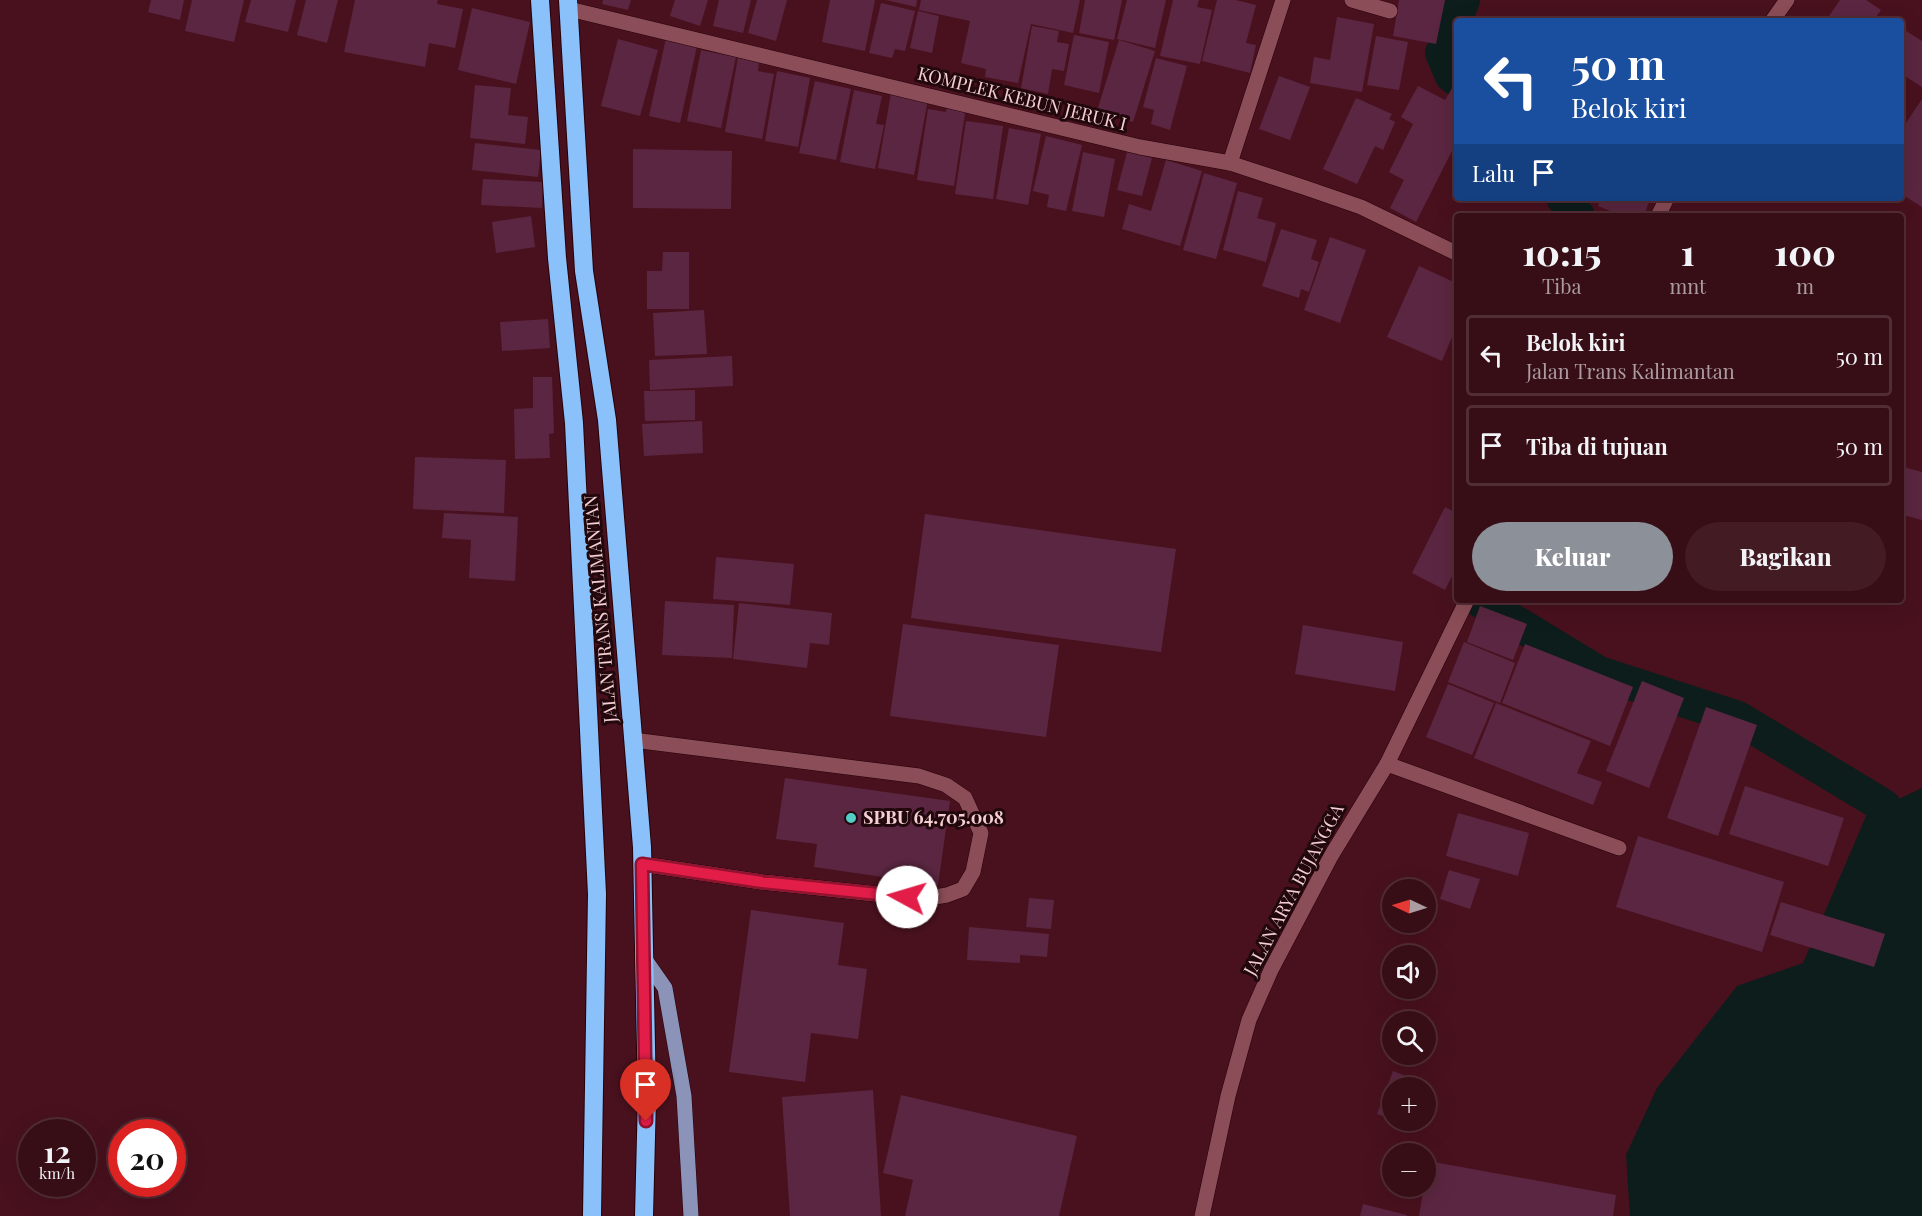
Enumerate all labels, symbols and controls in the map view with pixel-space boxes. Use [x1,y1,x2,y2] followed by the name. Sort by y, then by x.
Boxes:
[1571,35,1665,91] text: 50 m
[1472,42,1550,120] icon: left
[915,60,1129,136] street label: KOMPLEK KEBUN JERUK I
[1571,89,1687,125] text: Belok kiri
[1527,156,1560,189] icon: arrive
[1472,158,1515,188] text: Lalu
[1522,227,1601,275] text: 10:15
[1681,227,1695,275] text: 1
[1774,227,1836,275] text: 100
[1542,272,1581,299] text: Tiba
[1669,272,1706,299] text: mnt
[1796,272,1814,299] text: m
[1526,327,1625,357] text: Belok kiri
[1475,339,1508,372] icon: left
[1836,341,1883,371] text: 50 m
[1526,357,1735,384] text: Jalan Trans Kalimantan
[1475,429,1508,462] icon: arrive
[1526,431,1668,461] text: Tiba di tujuan
[1836,431,1883,461] text: 50 m
[578,494,622,725] street label: JALAN TRANS KALIMANTAN
[1472,522,1673,591] button: Keluar
[1685,522,1886,591] button: Bagikan
[1237,799,1349,981] street label: JALAN ARYA BUJANGGA
[863,805,1004,829] place label: SPBU 64.705.008
[844,811,858,825] marker: SPBU 64.705.008
[875,865,939,929] position arrow
[1382,879,1436,933] north arrow
[1382,879,1436,1197] map controls
[1382,945,1436,999] button: sound
[1382,1011,1436,1065] button: search
[620,1059,671,1121] pin
[629,1068,662,1101] icon: arrive
[1382,1077,1436,1131] button: +
[108,1119,186,1197] speed limit sign: 20
[43,1131,71,1171] text: 12
[1382,1143,1436,1197] button: −
[39,1163,75,1183] text: km/h

